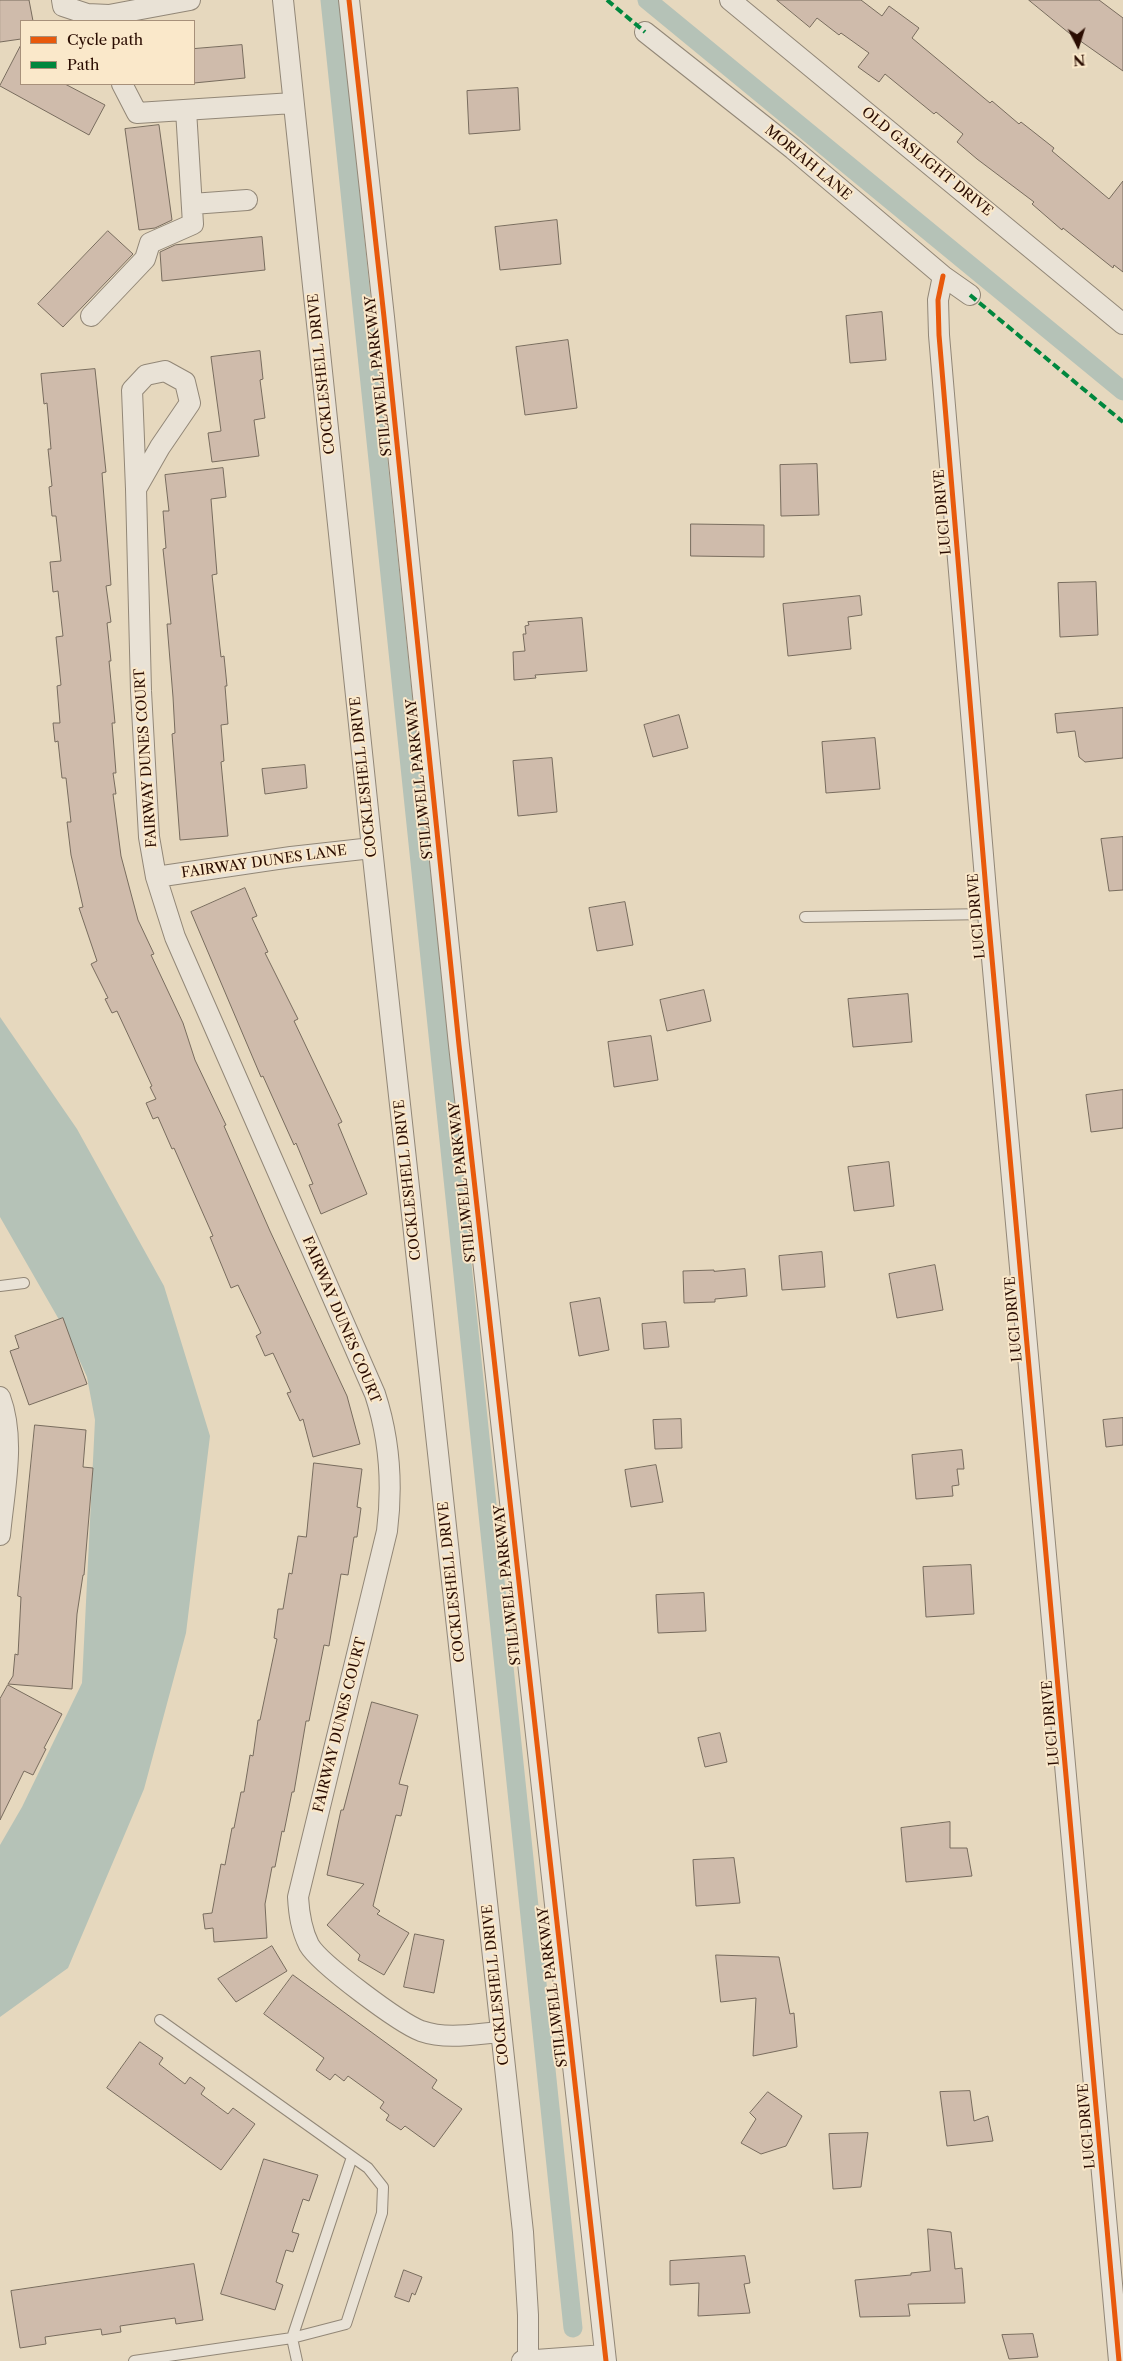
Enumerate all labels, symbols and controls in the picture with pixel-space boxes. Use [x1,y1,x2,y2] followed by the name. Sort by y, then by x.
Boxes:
[20,20,195,85] legend
[1053,20,1103,70] north arrow
[67,30,143,49] text: Cycle path
[1072,50,1086,69] text: N
[67,55,99,74] text: Path
[858,104,996,220] street label: OLD GASLIGHT DRIVE
[761,122,855,204] street label: MORIAH LANE
[305,293,339,455] street label: COCKLESHELL DRIVE
[362,295,396,457] street label: STILLWELL PARKWAY
[931,468,955,556] street label: LUCI DRIVE
[131,668,161,848] street label: FAIRWAY DUNES COURT
[347,696,381,858] street label: COCKLESHELL DRIVE
[403,698,437,860] street label: STILLWELL PARKWAY
[180,842,348,882] street label: FAIRWAY DUNES LANE
[965,872,989,960] street label: LUCI DRIVE
[391,1099,425,1261] street label: COCKLESHELL DRIVE
[446,1101,480,1263] street label: STILLWELL PARKWAY
[298,1234,384,1406] street label: FAIRWAY DUNES COURT
[1002,1275,1026,1363] street label: LUCI DRIVE
[435,1501,469,1663] street label: COCKLESHELL DRIVE
[491,1504,525,1666] street label: STILLWELL PARKWAY
[310,1636,370,1814] street label: FAIRWAY DUNES COURT
[1039,1679,1063,1767] street label: LUCI DRIVE
[479,1904,513,2066] street label: COCKLESHELL DRIVE
[535,1906,571,2068] street label: STILLWELL PARKWAY
[1075,2082,1099,2170] street label: LUCI DRIVE

